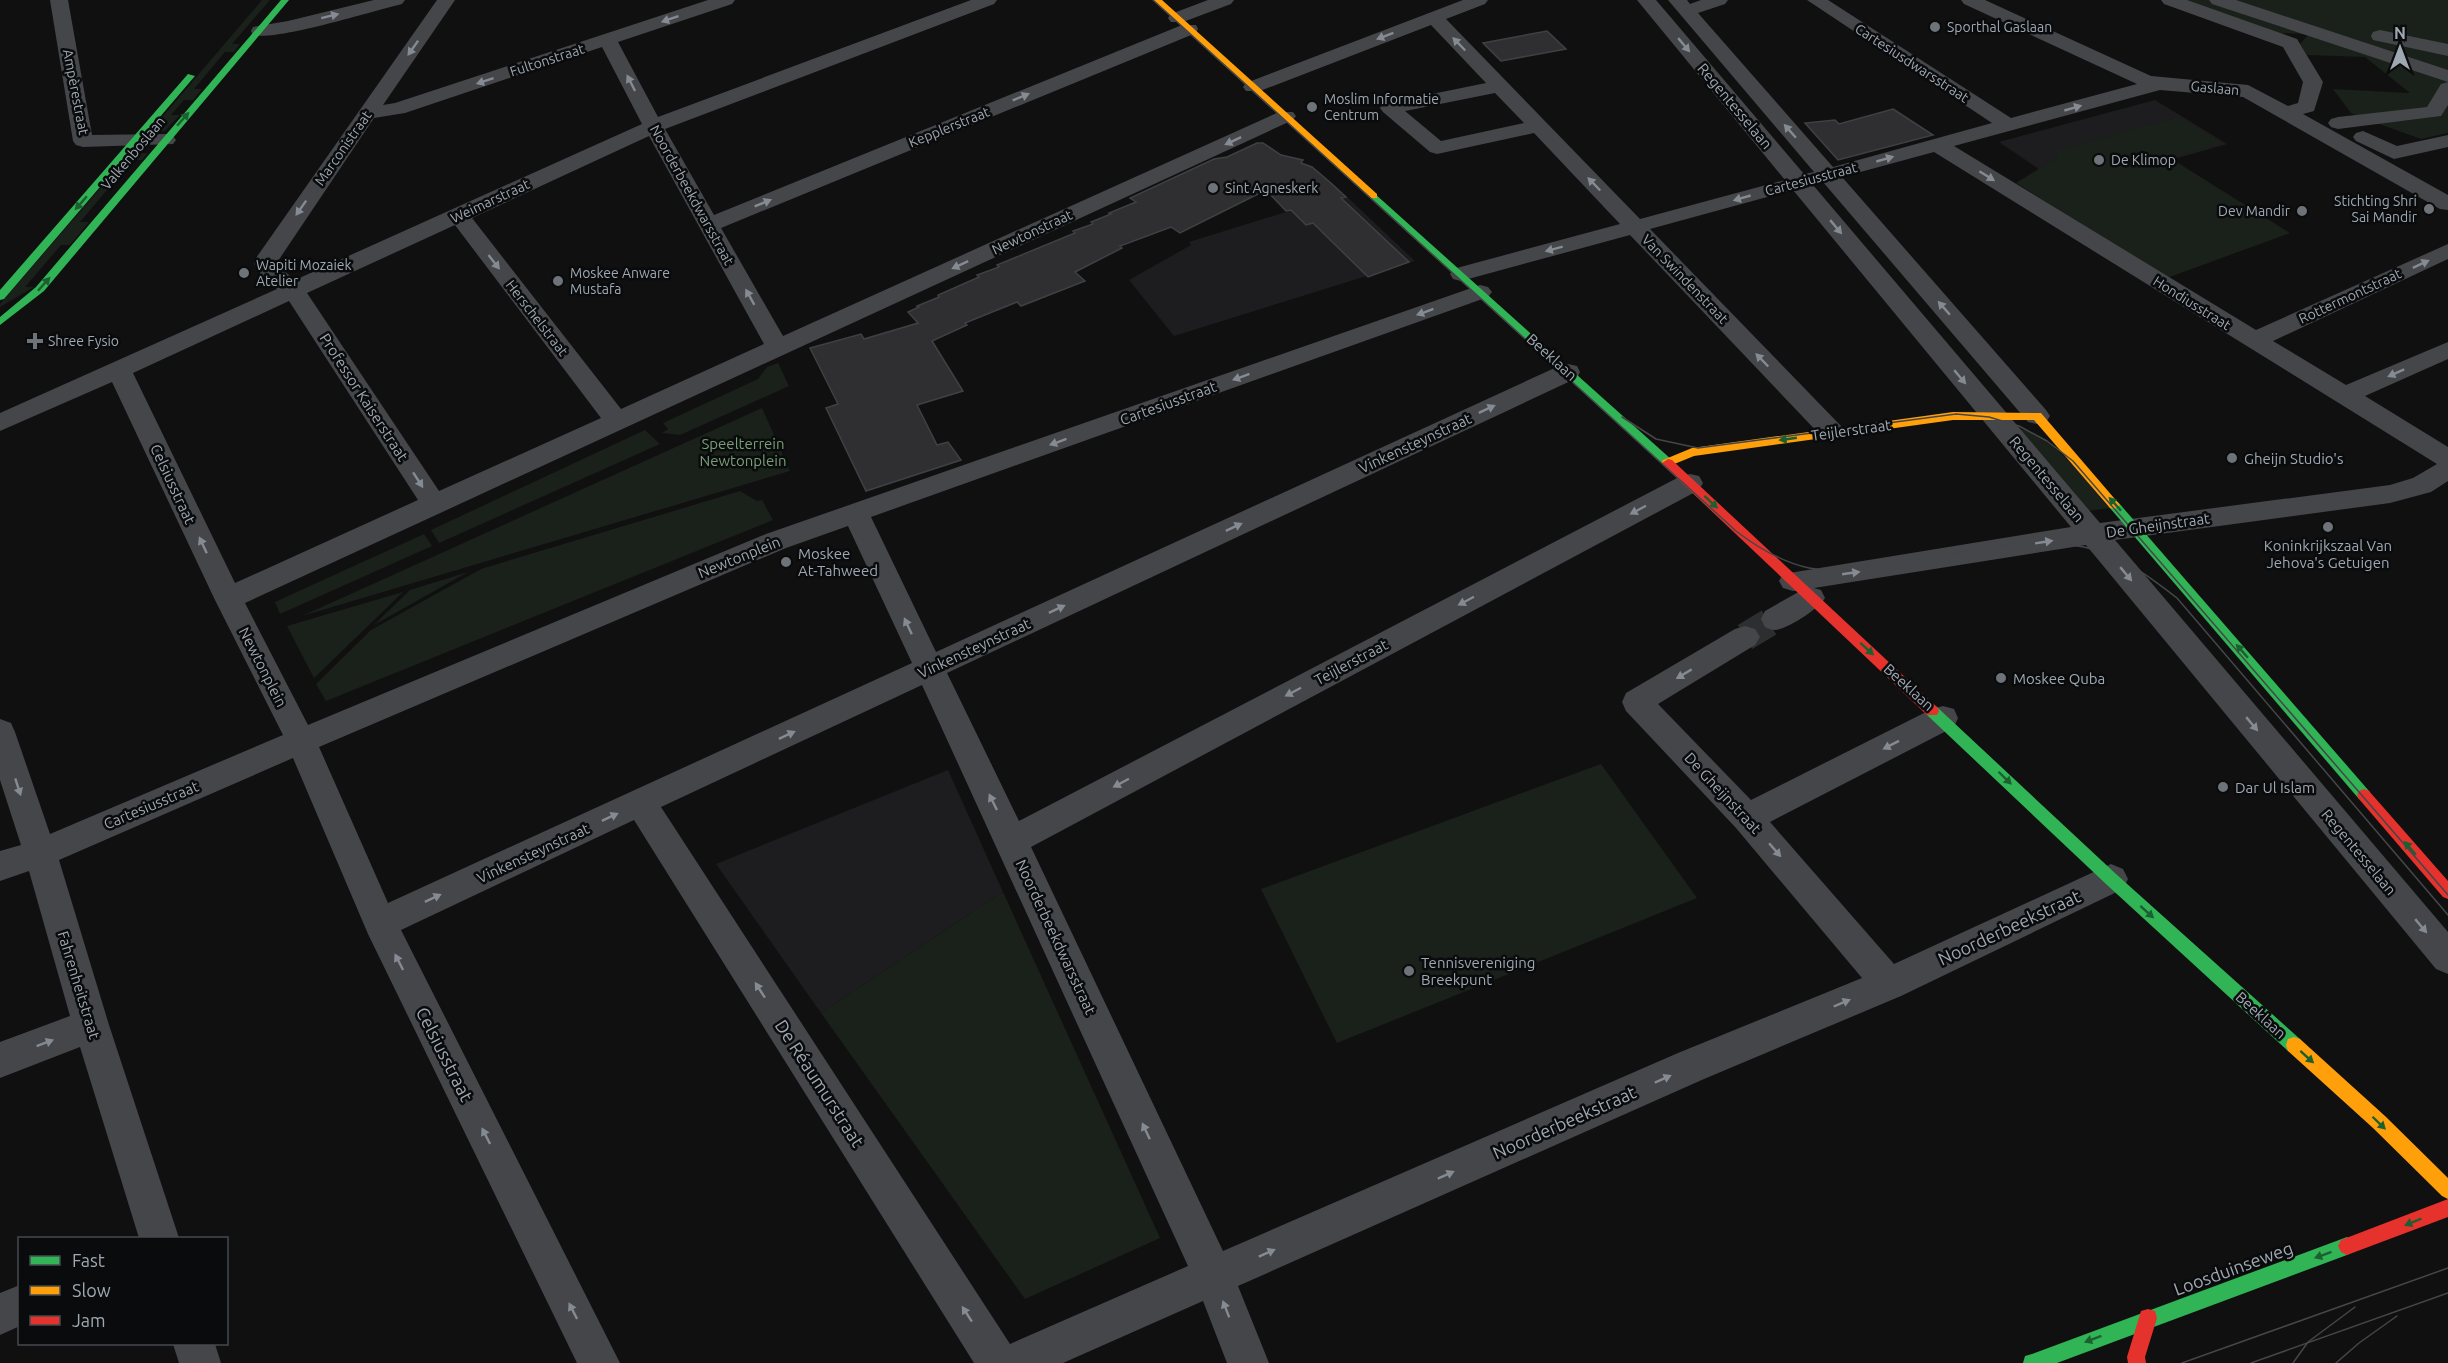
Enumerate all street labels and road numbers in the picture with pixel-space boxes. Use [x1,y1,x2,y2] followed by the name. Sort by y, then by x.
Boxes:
[1852,20,1972,106] street label: Cartesiusdwarsstraat
[508,40,587,80] street label: Fultonstraat
[60,48,92,137] street label: Ampèrestraat
[1694,60,1776,152] street label: Regentesselaan
[2190,78,2240,98] street label: Gaslaan
[906,103,992,151] street label: Kepplerstraat
[311,107,375,188] street label: Marconistraat
[98,113,168,193] street label: Valkenboslaan
[647,122,737,268] street label: Noorderbeekdwarsstraat
[1763,159,1859,199] street label: Cartesiusstraat
[448,176,532,226] street label: Weimarstraat
[989,206,1075,258] street label: Newtonstraat
[1638,231,1732,327] street label: Van Swindenstraat
[2296,265,2404,327] street label: Rottermontstraat
[2150,273,2234,333] street label: Hondiusstraat
[503,277,572,359] street label: Herschelstraat
[316,330,412,464] street label: Professor Kaiserstraat
[1523,330,1581,384] street label: Beeklaan
[1117,378,1219,428] street label: Cartesiusstraat
[1356,409,1474,477] street label: Vinkensteynstraat
[1810,416,1892,444] street label: Teijlerstraat
[2006,433,2088,525] street label: Regentesselaan
[147,441,199,527] street label: Celsiusstraat
[2105,509,2211,541] street label: De Gheijnstraat
[695,533,783,581] street label: Newtonplein
[915,614,1033,682] street label: Vinkensteynstraat
[236,624,290,710] street label: Newtonplein
[1311,636,1391,688] street label: Teijlerstraat
[1880,660,1938,714] street label: Beeklaan
[1681,749,1765,837] street label: De Gheijnstraat
[101,777,201,833] street label: Cartesiusstraat
[2318,806,2400,898] street label: Regentesselaan
[474,819,592,887] street label: Vinkensteynstraat
[1013,857,1099,1017] street label: Noorderbeekdwarsstraat
[1935,885,2083,969] street label: Noorderbeekstraat
[55,929,104,1041] street label: Fahrenheitstraat
[2232,988,2290,1042] street label: Beeklaan
[413,1003,477,1105] street label: Celsiusstraat
[771,1016,869,1150] street label: De Réaumurstraat
[1489,1081,1639,1163] street label: Noorderbeekstraat
[2171,1237,2295,1299] street label: Loosduinseweg

